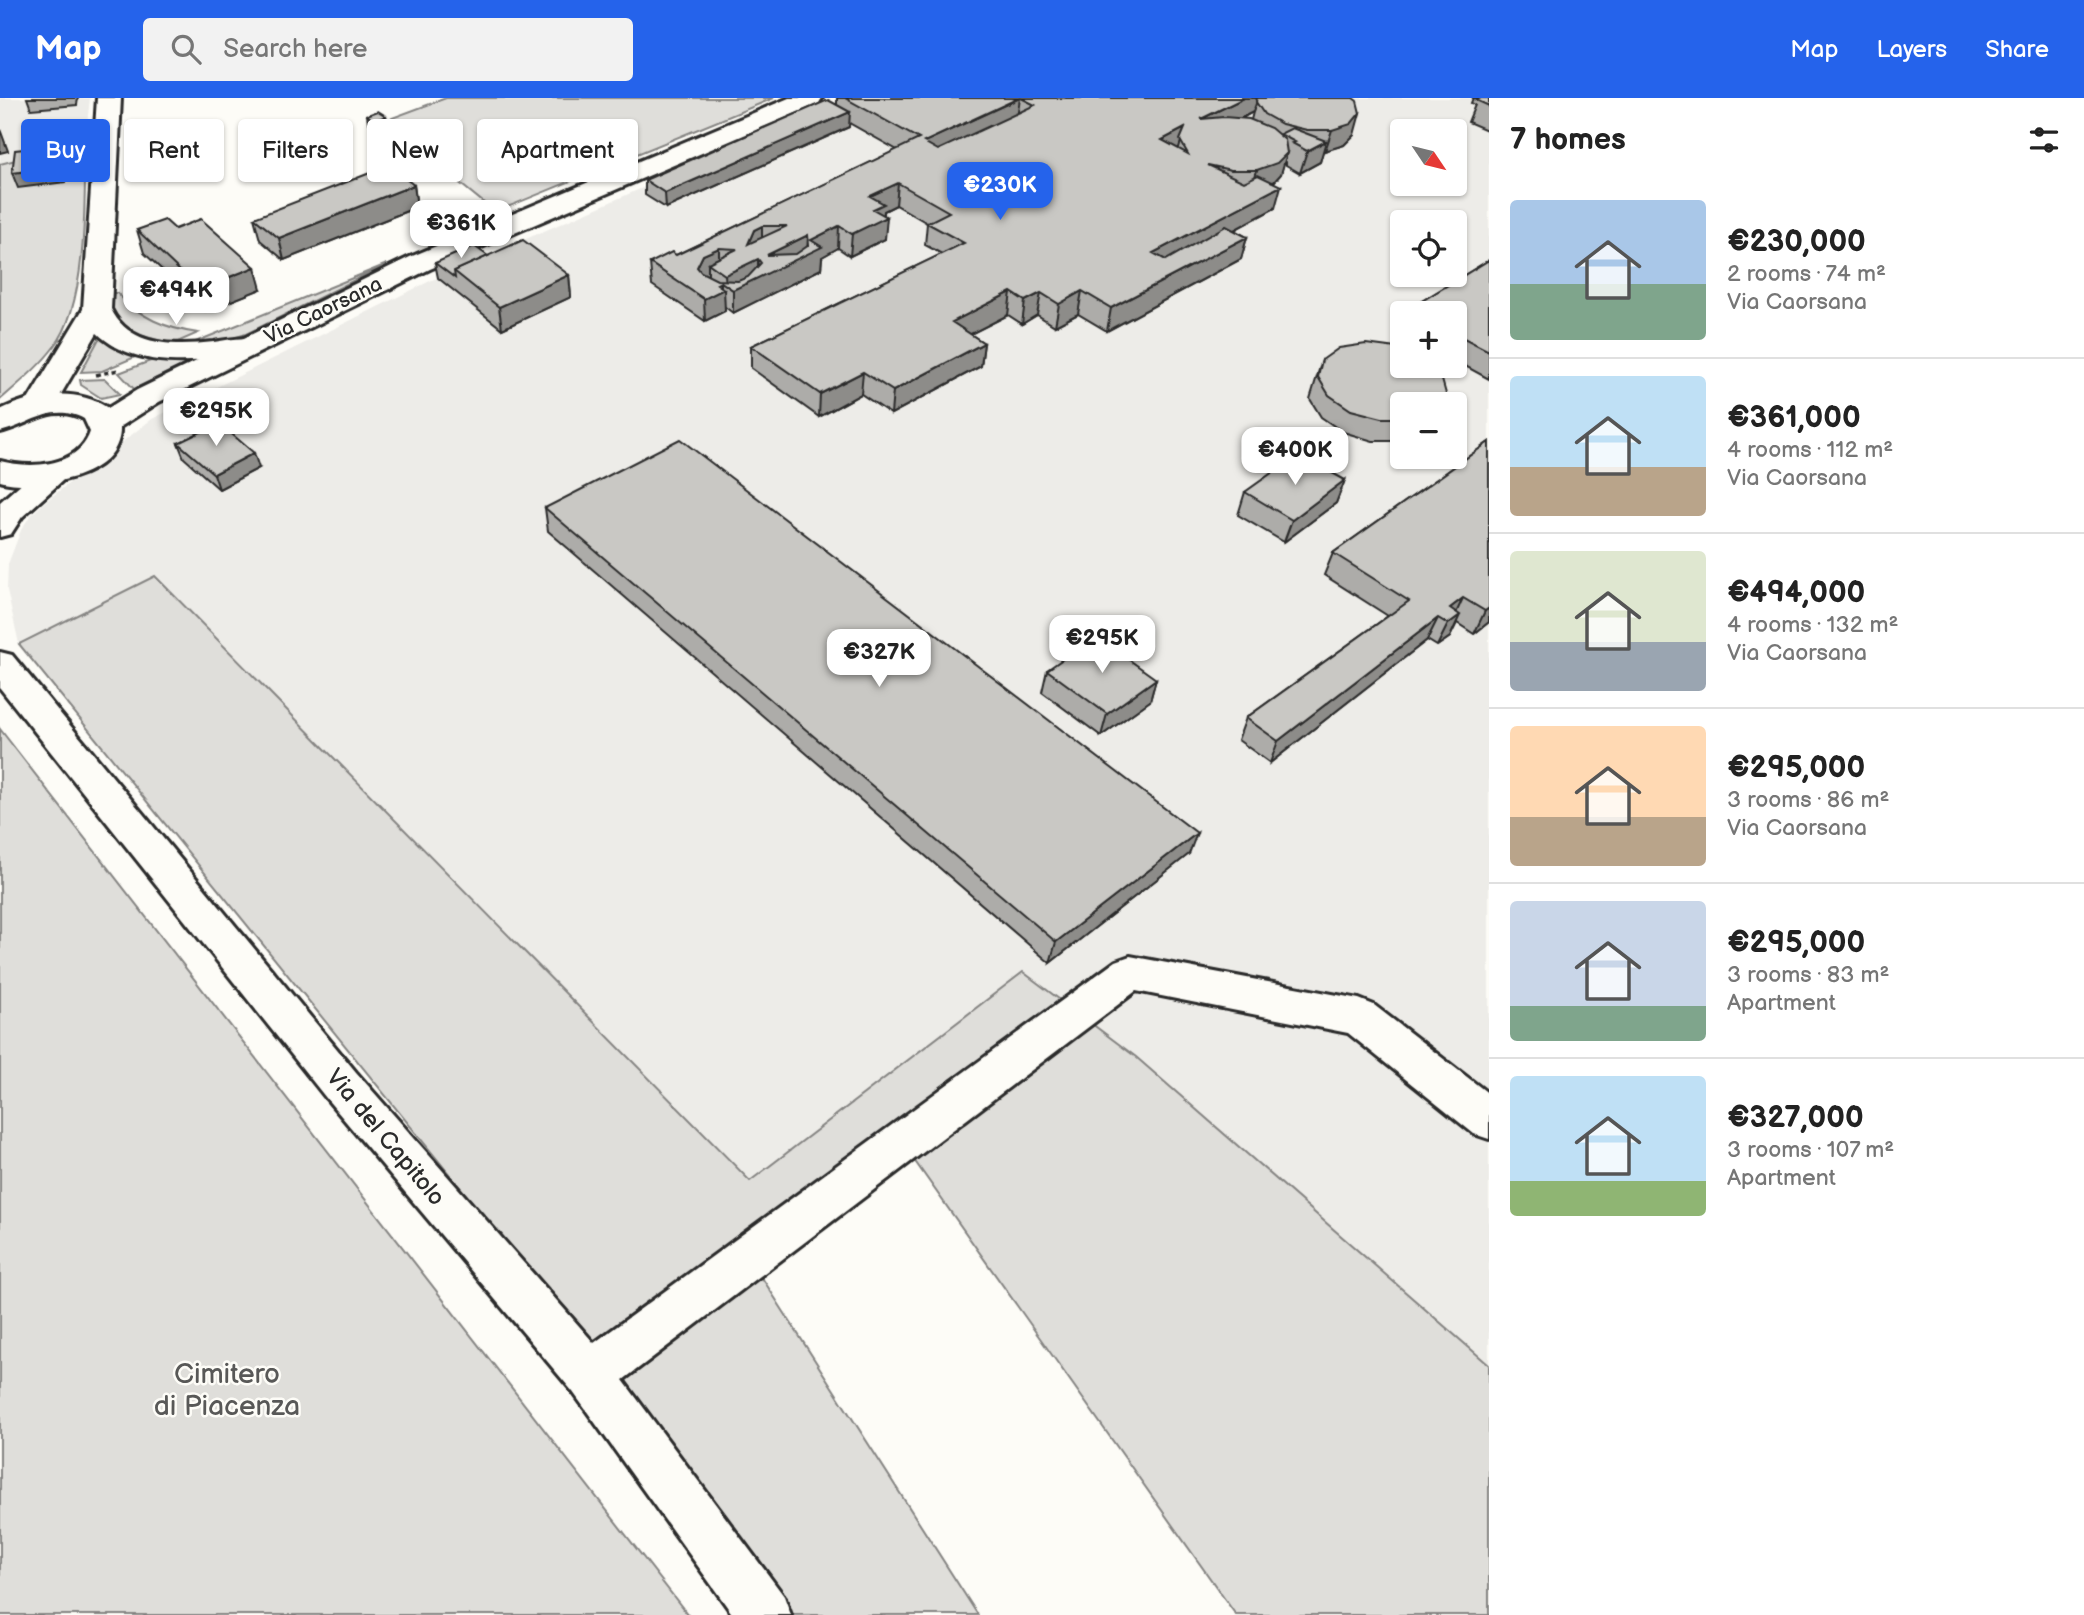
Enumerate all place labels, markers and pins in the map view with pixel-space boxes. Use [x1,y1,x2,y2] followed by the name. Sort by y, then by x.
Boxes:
[951,162,1049,222] pin: €230K
[412,200,510,260] pin: €361K
[127,268,225,327] pin: €494K
[167,388,265,448] pin: €295K
[1246,428,1344,487] pin: €400K
[1053,616,1151,675] pin: €295K
[830,630,928,689] pin: €327K

